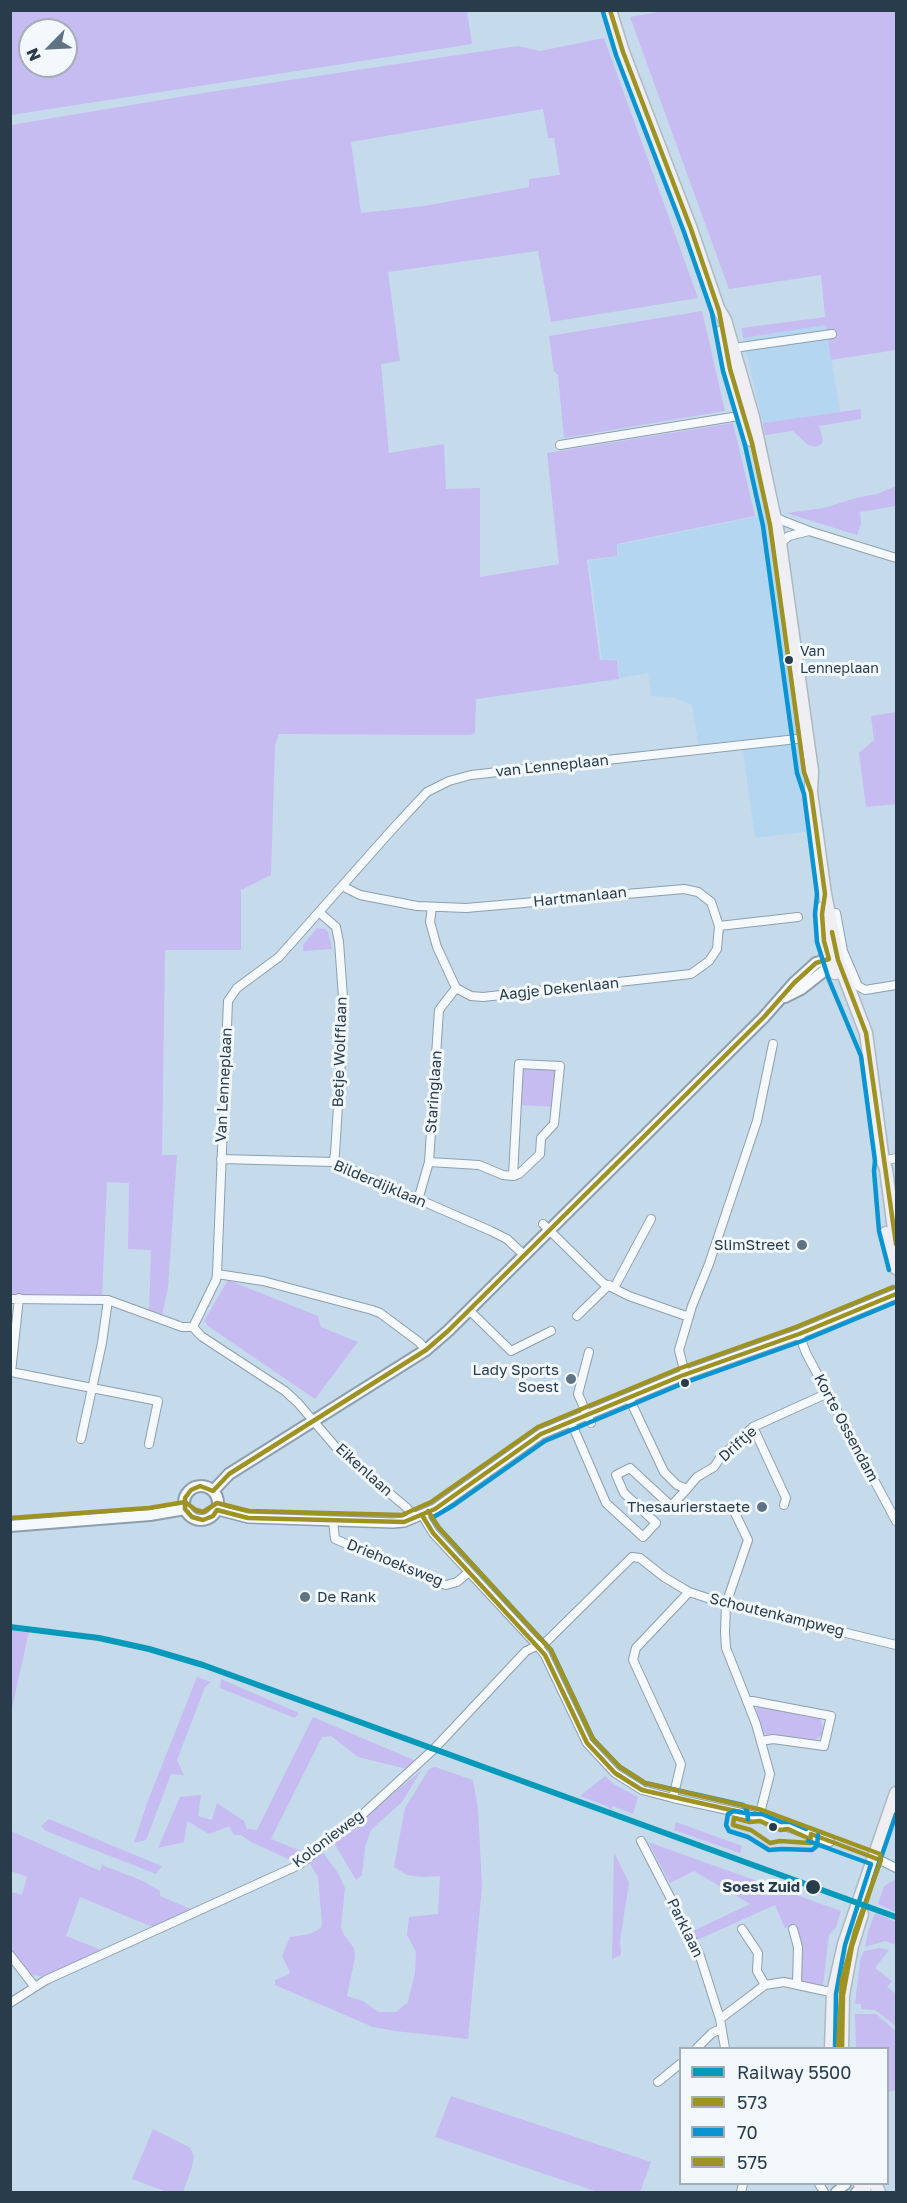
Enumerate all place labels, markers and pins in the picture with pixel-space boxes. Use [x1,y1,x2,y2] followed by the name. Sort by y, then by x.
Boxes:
[800,644,879,676] place label: Van Lenneplaan
[783,654,795,666] marker: Van Lenneplaan
[714,1236,790,1254] place label: SlimStreet
[795,1238,809,1252] marker: SlimStreet
[473,1361,559,1396] place label: Lady Sports Soest
[564,1372,578,1386] marker: Lady Sports Soest
[679,1377,691,1389] unlabelled marker
[627,1498,750,1516] place label: Thesaurierstaete
[755,1500,769,1514] marker: Thesaurierstaete
[317,1588,376,1606] place label: De Rank
[298,1590,312,1604] marker: De Rank
[767,1821,779,1833] unlabelled marker
[722,1878,800,1896] place label: Soest Zuid
[804,1878,822,1896] marker: Soest Zuid

